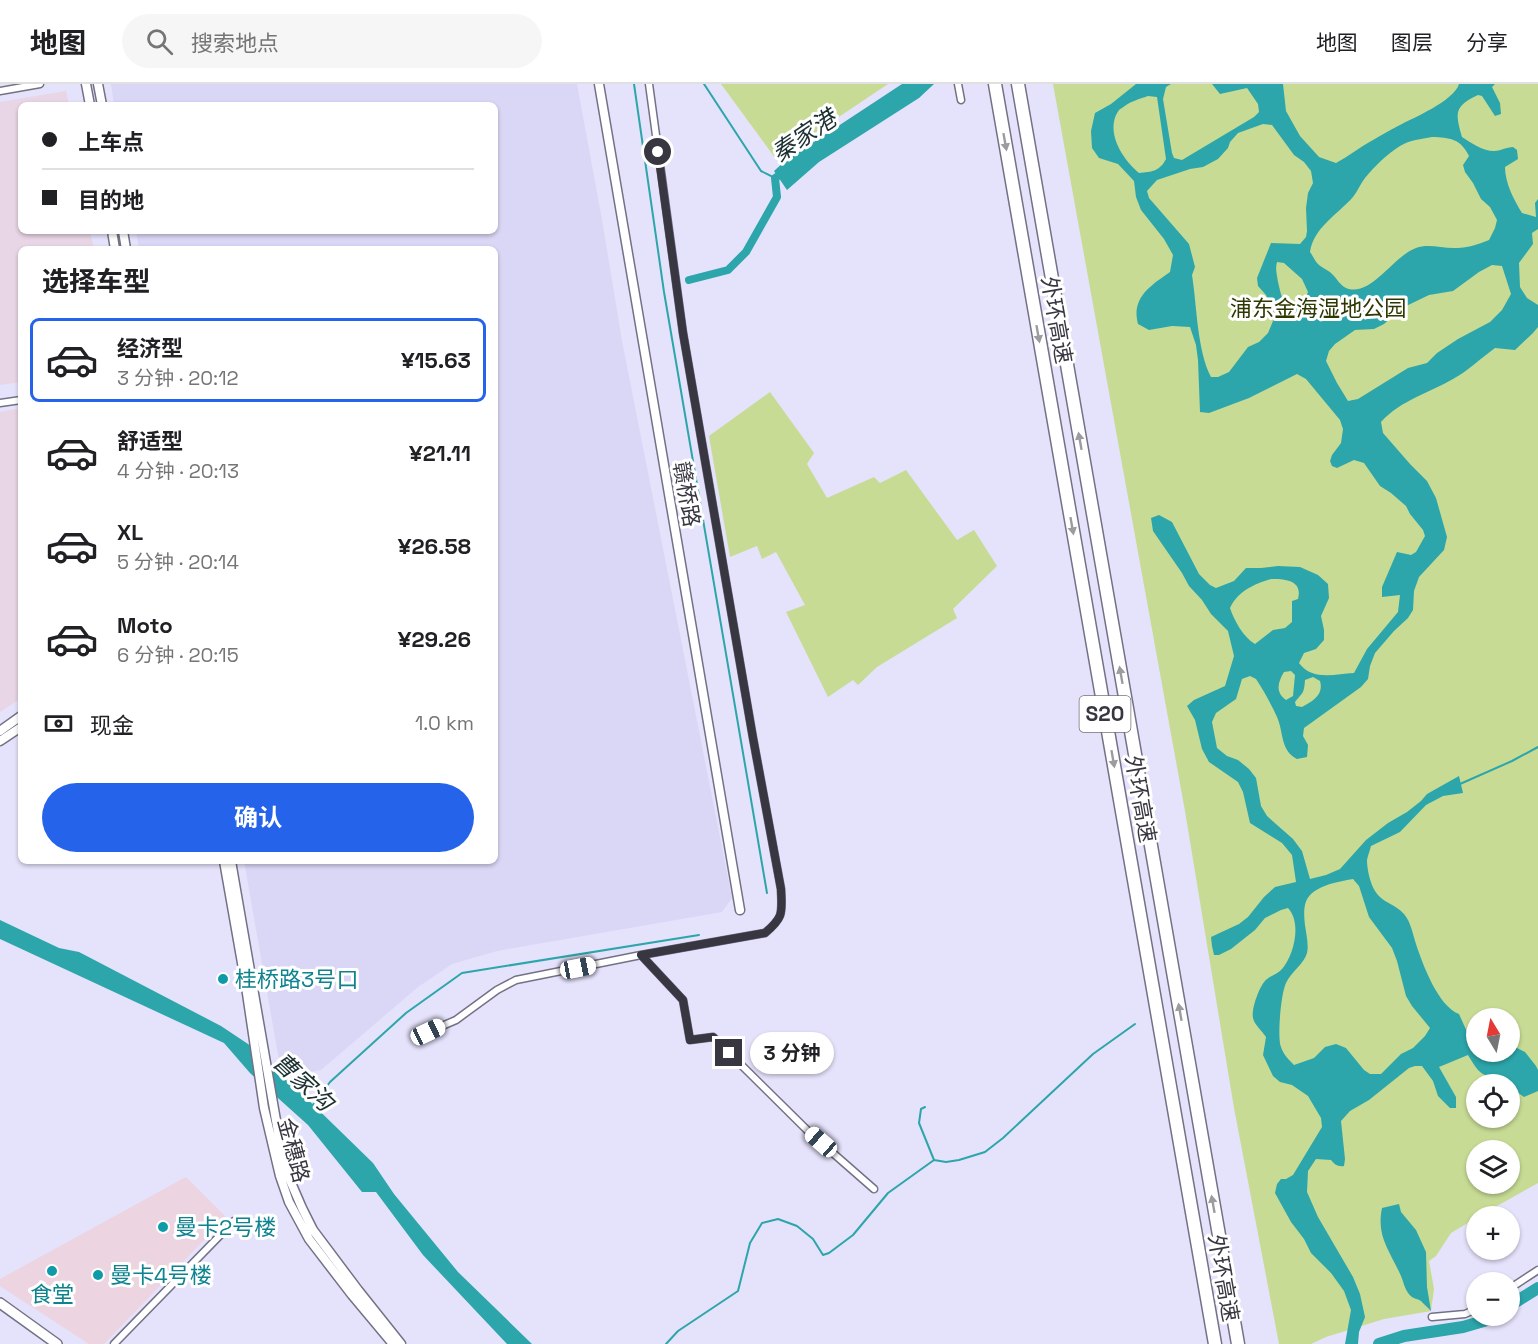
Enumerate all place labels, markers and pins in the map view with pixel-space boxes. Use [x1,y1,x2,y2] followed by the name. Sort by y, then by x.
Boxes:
[235,965,358,993] place label: 桂桥路3号口
[216,972,230,986] marker: 桂桥路3号口
[175,1213,276,1241] place label: 曼卡2号楼
[156,1220,170,1234] marker: 曼卡2号楼
[110,1261,212,1289] place label: 曼卡4号楼
[45,1264,59,1278] marker: 食堂
[91,1268,105,1282] marker: 曼卡4号楼
[30,1280,74,1308] place label: 食堂

